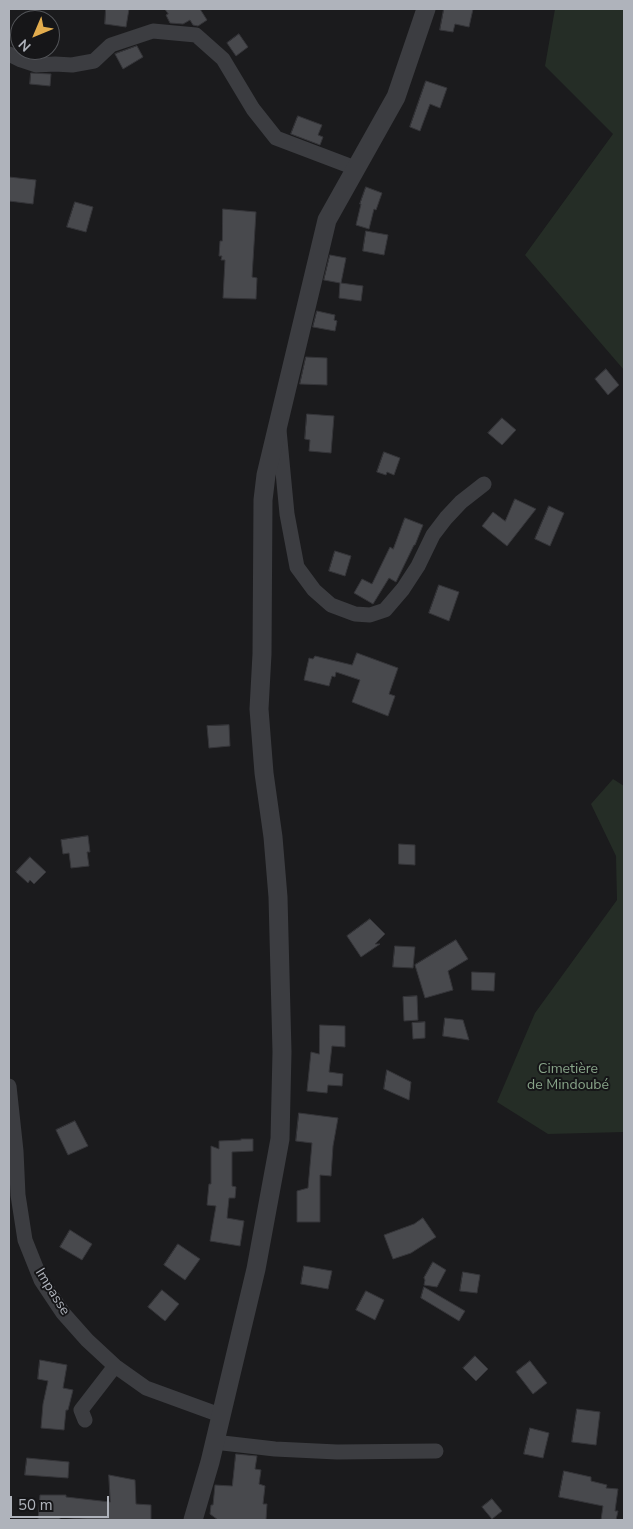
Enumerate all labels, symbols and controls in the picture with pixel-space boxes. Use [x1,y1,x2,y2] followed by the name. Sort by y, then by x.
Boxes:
[10,10,60,60] north arrow
[14,35,35,56] text: N
[527,1062,609,1094] park label: Cimetière de Mindoubé
[31,1265,73,1319] street label: Impasse
[12,1486,111,1518] scale bar
[18,1495,53,1515] text: 50 m

